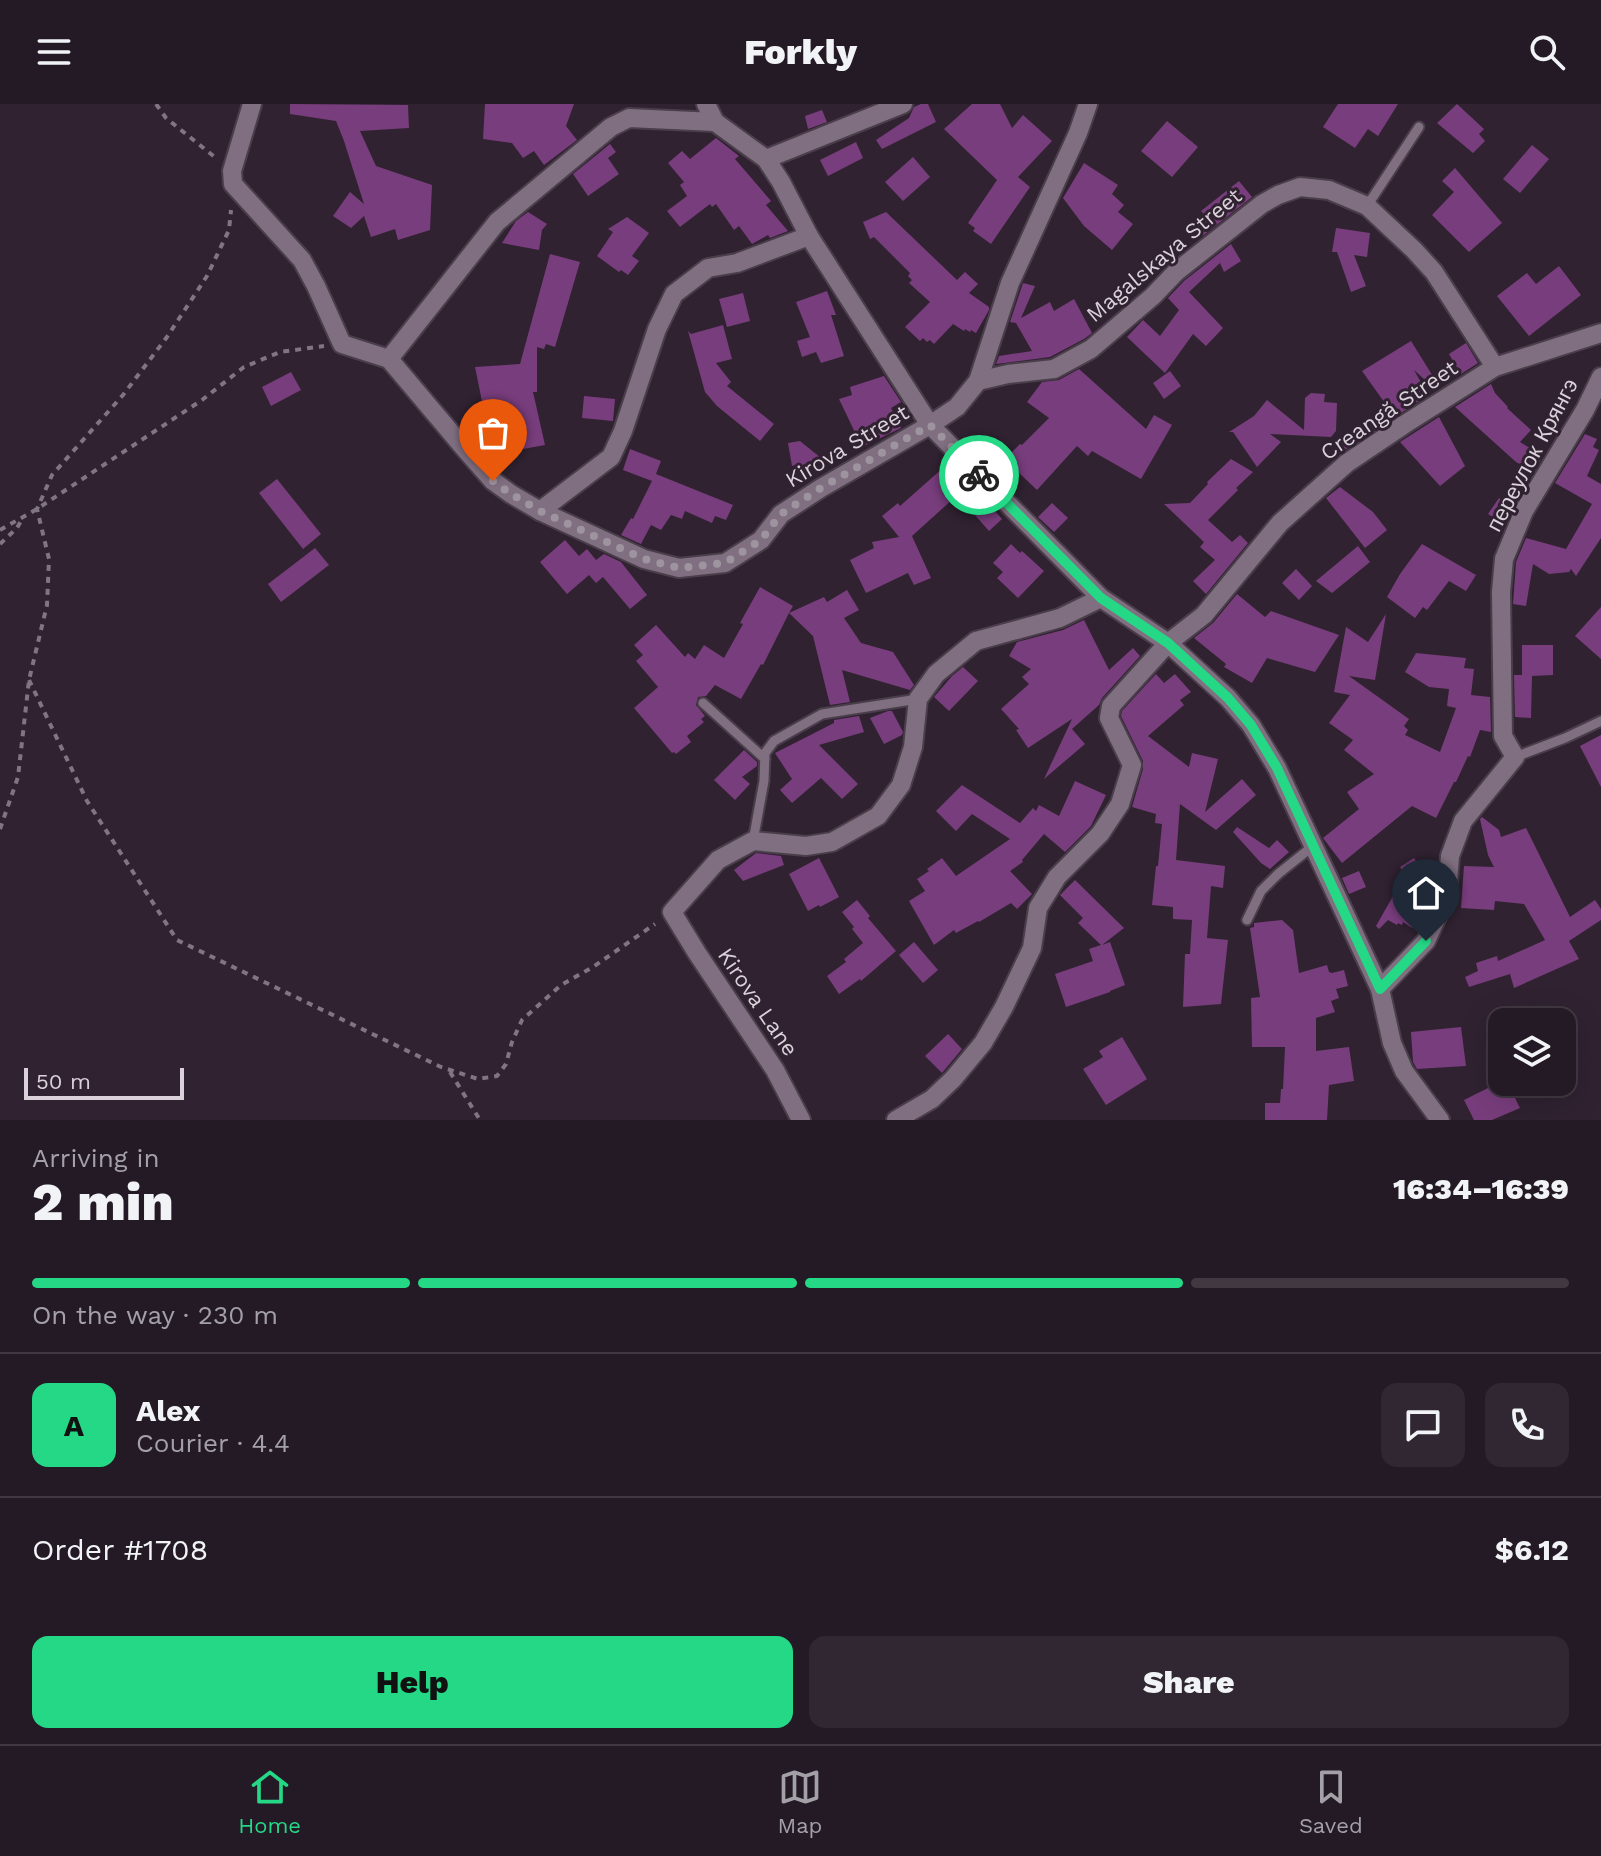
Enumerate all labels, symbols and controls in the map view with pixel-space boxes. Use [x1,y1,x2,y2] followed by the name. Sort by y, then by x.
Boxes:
[32,30,76,74] icon: menu
[1525,30,1569,74] icon: search
[744,31,857,73] text: Forkly
[1082,183,1246,327] street label: Magalskaya Street
[1316,355,1462,465] street label: Creangă Street
[1481,374,1583,536] street label: переулок Крянгэ
[459,399,527,481] pin
[781,400,913,492] street label: Kirova Street
[471,411,515,455] icon: bag
[939,435,1019,515] courier
[957,453,1001,497] icon: bike
[1392,859,1460,941] pin
[1404,871,1448,915] icon: home
[713,943,803,1061] street label: Kirova Lane
[1488,1008,1576,1096] map controls
[1488,1008,1576,1096] button: layers
[24,1064,184,1100] scale bar
[36,1069,91,1094] text: 50 m
[32,1143,160,1173] text: Arriving in
[1393,1171,1569,1206] text: 16:34–16:39
[32,1172,174,1233] text: 2 min
[32,1300,278,1330] text: On the way · 230 m
[1381,1383,1465,1467] button: chat
[1485,1383,1569,1467] button: phone
[136,1393,200,1428] text: Alex
[64,1408,84,1443] text: A
[136,1428,290,1458] text: Courier · 4.4
[32,1532,208,1567] text: Order #1708
[1495,1532,1569,1567] text: $6.12
[32,1636,793,1728] button: Help
[809,1636,1569,1728] button: Share
[238,1765,301,1838] tab: Home
[778,1765,822,1838] tab: Map
[1299,1765,1363,1838] tab: Saved

